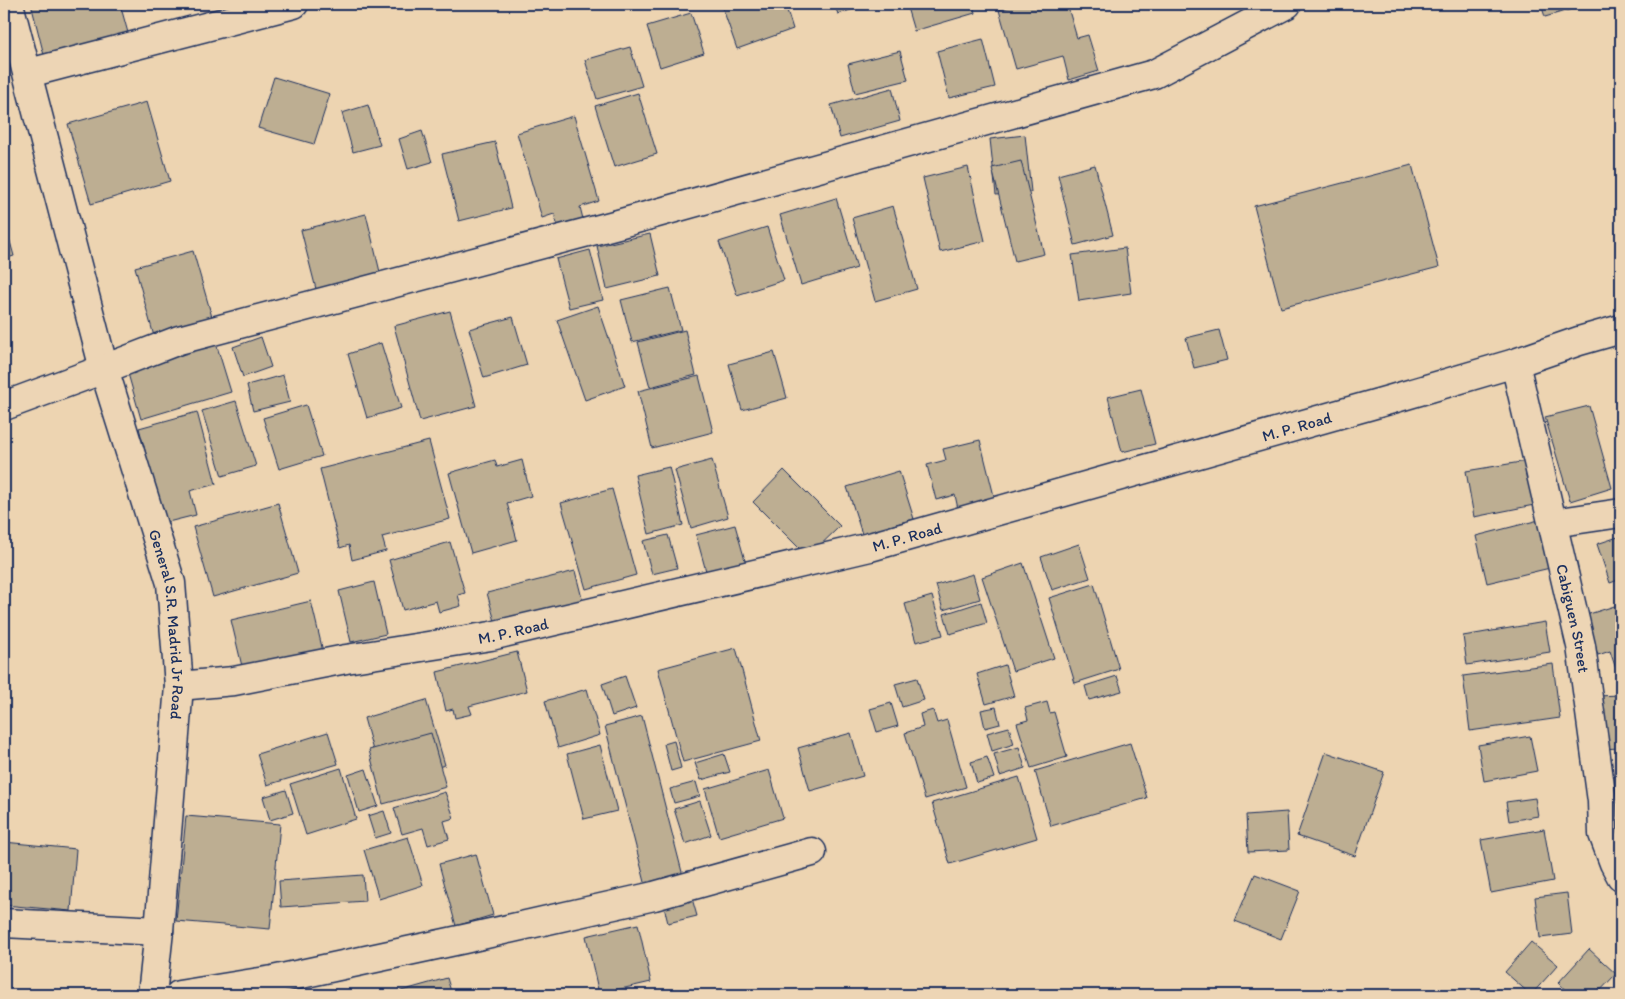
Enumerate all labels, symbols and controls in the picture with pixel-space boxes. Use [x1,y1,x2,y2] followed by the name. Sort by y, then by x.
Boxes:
[1260,407,1334,445] street label: M. P. Road
[870,518,944,555] street label: M. P. Road
[145,527,189,721] street label: General S.R. Madrid Jr Road
[1553,562,1594,674] street label: Cabiguen Street
[477,613,550,647] street label: M. P. Road

